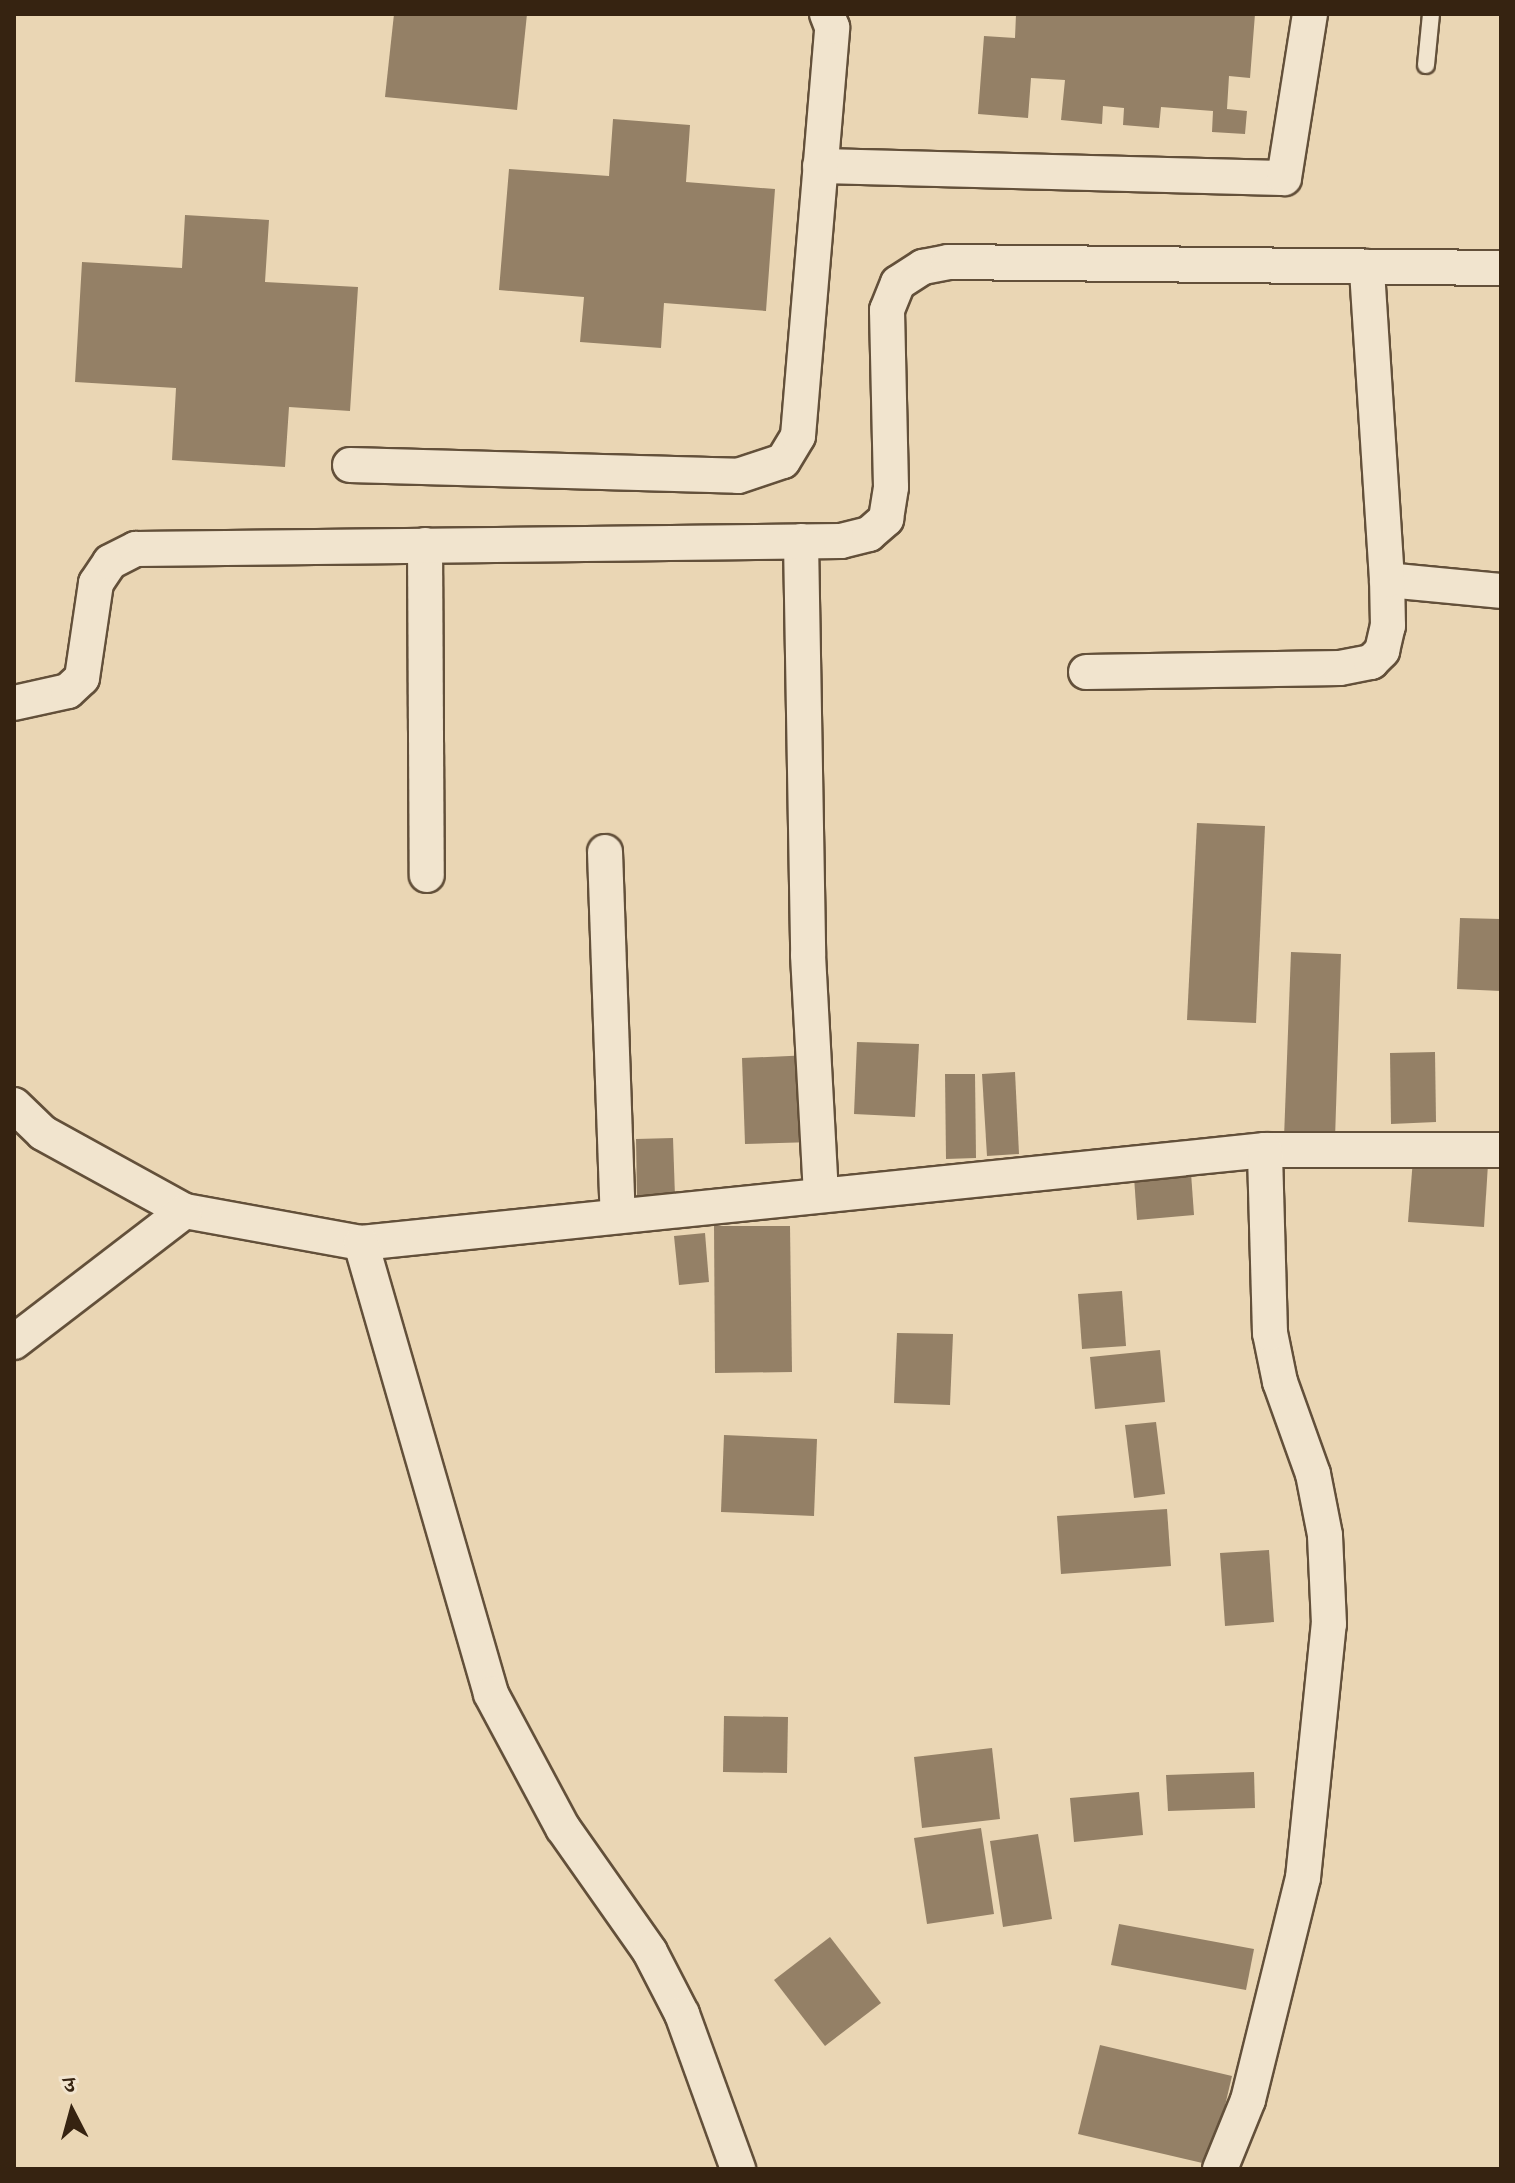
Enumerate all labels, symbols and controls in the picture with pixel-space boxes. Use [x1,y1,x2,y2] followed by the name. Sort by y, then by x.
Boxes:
[32,2071,112,2151] north arrow
[62,2071,77,2103] text: उ

